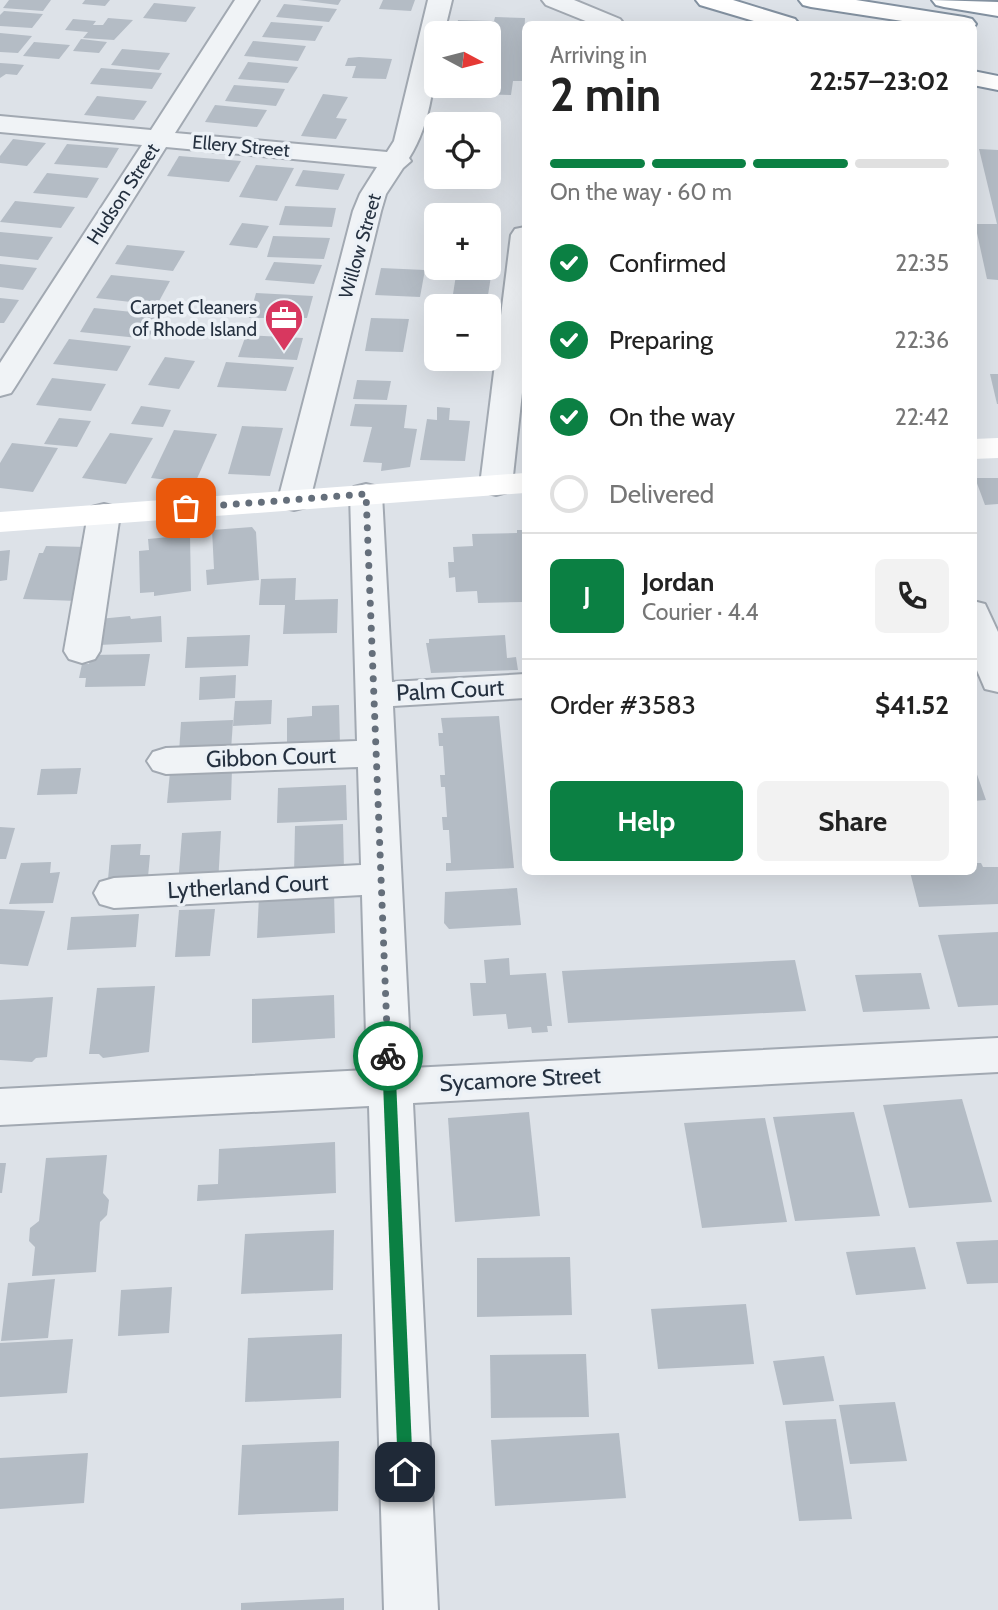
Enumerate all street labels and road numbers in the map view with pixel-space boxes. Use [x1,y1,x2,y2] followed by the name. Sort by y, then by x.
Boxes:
[191,130,291,162] street label: Ellery Street
[82,139,164,249] street label: Hudson Street
[334,190,386,301] street label: Willow Street
[395,673,505,707] street label: Palm Court
[206,741,337,773] street label: Gibbon Court
[167,868,330,904] street label: Lytherland Court
[438,1061,602,1097] street label: Sycamore Street

